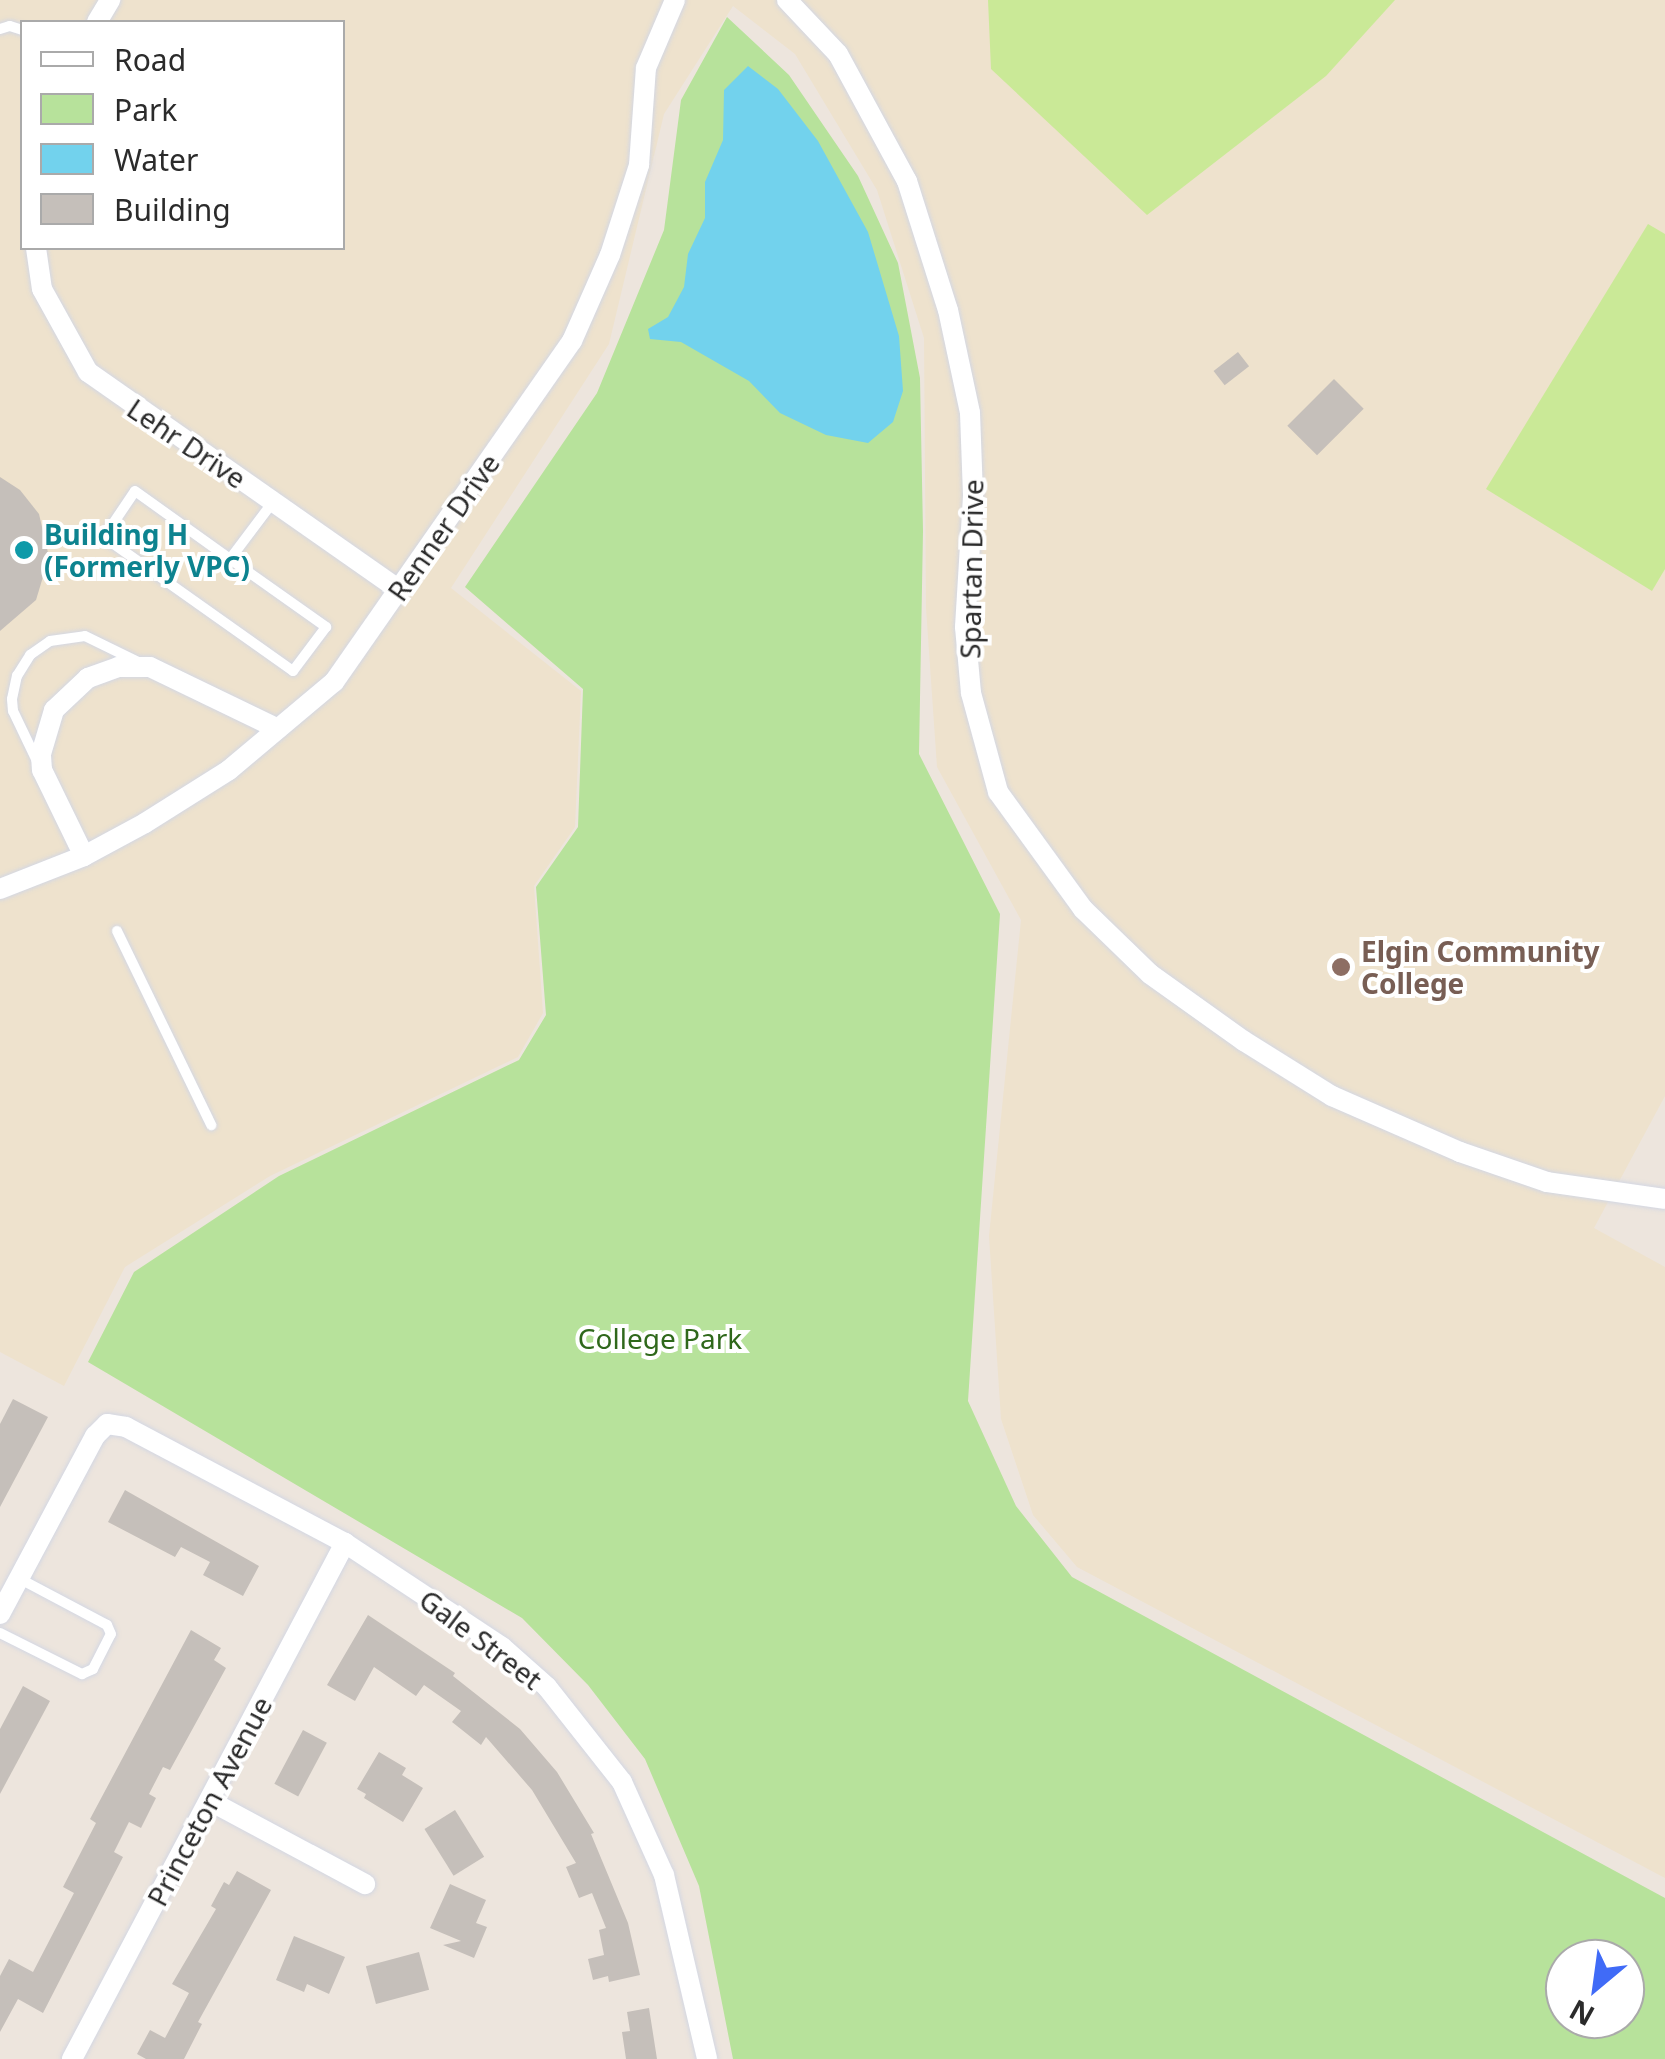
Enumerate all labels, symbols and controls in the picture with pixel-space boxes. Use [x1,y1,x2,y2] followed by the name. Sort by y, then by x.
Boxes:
[20,20,345,250] legend
[114,39,186,80] text: Road
[114,89,177,130] text: Park
[114,139,198,180] text: Water
[114,189,231,230] text: Building
[121,391,253,495] street label: Lehr Drive
[380,447,506,607] street label: Renner Drive
[953,479,989,659] street label: Spartan Drive
[44,517,250,583] place label: Building H (Formerly VPC)
[13,539,35,561] marker: Building H (Formerly VPC)
[1361,934,1600,1000] place label: Elgin Community College
[1330,956,1352,978] marker: Elgin Community College
[578,1321,742,1355] park label: College Park
[413,1582,549,1696] street label: Gale Street
[140,1691,278,1911] street label: Princeton Avenue
[1545,1939,1645,2039] north arrow
[1562,1991,1601,2036] text: N

